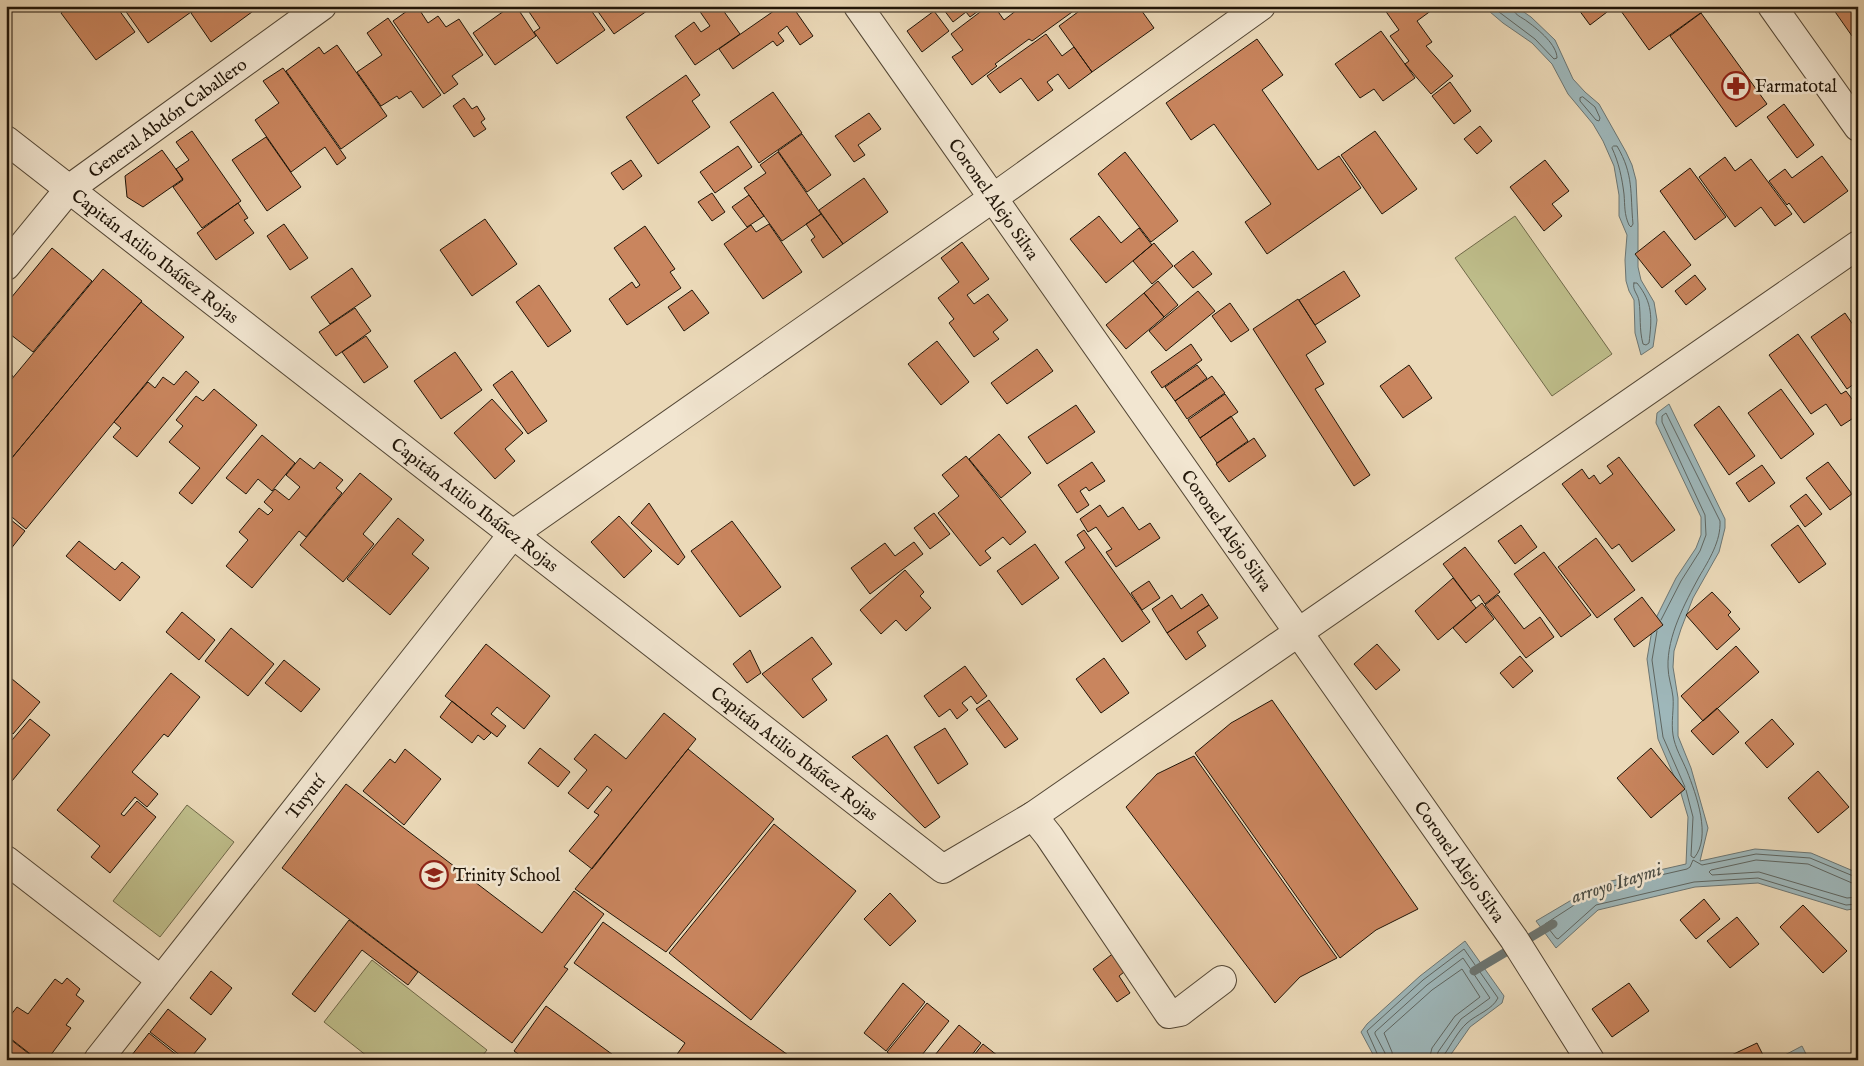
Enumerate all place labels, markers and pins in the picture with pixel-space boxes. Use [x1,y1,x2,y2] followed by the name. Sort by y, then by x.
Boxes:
[1721,71,1751,101] pharmacy icon: Farmatotal
[1755,76,1837,99] place label: Farmatotal
[419,860,449,890] school or university icon: Trinity School
[453,865,560,888] place label: Trinity School

